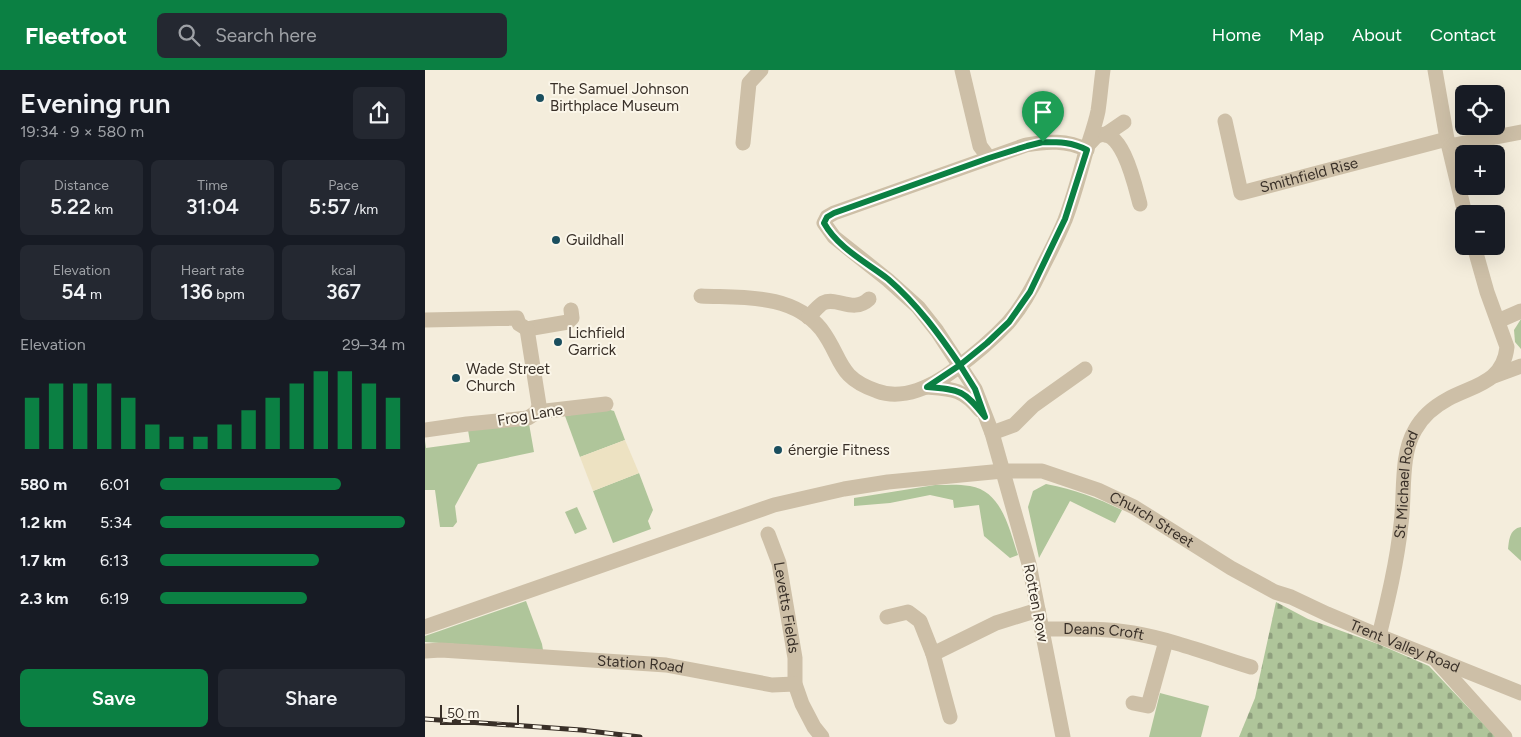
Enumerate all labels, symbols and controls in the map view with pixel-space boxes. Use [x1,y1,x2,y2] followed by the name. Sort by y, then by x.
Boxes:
[157,13,507,58] search box
[25,21,127,50] text: Fleetfoot
[175,21,203,49] icon: search
[215,24,317,47] text: Search here
[1212,24,1261,46] text: Home
[1289,24,1324,46] text: Map
[1352,24,1402,46] text: About
[1430,24,1496,46] text: Contact
[550,80,689,115] place label: The Samuel Johnson Birthplace Museum
[1455,85,1505,255] map controls
[1455,85,1505,135] button: locate
[20,86,171,120] text: Evening run
[353,87,405,139] button: share
[1022,91,1064,142] pin
[534,92,546,104] marker: The Samuel Johnson Birthplace Museum
[1029,98,1057,126] icon: arrive
[20,122,144,141] text: 19:34 · 9 × 580 m
[1455,145,1505,195] button: +
[1258,154,1360,197] street label: Smithfield Rise
[54,177,109,194] text: Distance
[197,177,228,194] text: Time
[328,177,359,194] text: Pace
[50,194,91,219] text: 5.22
[186,194,239,219] text: 31:04
[309,194,351,219] text: 5:57
[91,201,113,218] text: km
[351,201,378,218] text: /km
[1455,205,1505,255] button: −
[566,231,624,249] place label: Guildhall
[550,234,562,246] marker: Guildhall
[53,262,110,279] text: Elevation
[181,262,244,279] text: Heart rate
[331,262,356,279] text: kcal
[61,279,86,304] text: 54
[180,279,213,304] text: 136
[326,279,361,304] text: 367
[86,286,102,303] text: m
[213,286,245,303] text: bpm
[568,324,625,359] place label: Lichfield Garrick
[20,335,86,354] text: Elevation
[342,335,405,354] text: 29–34 m
[552,336,564,348] marker: Lichfield Garrick
[466,360,550,395] place label: Wade Street Church
[450,372,462,384] marker: Wade Street Church
[496,400,564,430] street label: Frog Lane
[1390,428,1422,540] street label: St Michael Road
[788,441,890,459] place label: énergie Fitness
[772,444,784,456] marker: énergie Fitness
[20,475,67,494] text: 580 m
[100,475,130,494] text: 6:01
[1107,488,1197,551] street label: Church Street
[20,513,66,532] text: 1.2 km
[100,513,132,532] text: 5:34
[20,551,66,570] text: 1.7 km
[100,551,128,570] text: 6:13
[770,560,803,655] street label: Levetts Fields
[1020,562,1052,644] street label: Rotten Row
[20,589,69,608] text: 2.3 km
[100,589,129,608] text: 6:19
[1347,616,1462,676] street label: Trent Valley Road
[1063,620,1146,644] street label: Deans Croft
[597,651,685,677] street label: Station Road
[20,669,208,727] button: Save
[218,669,405,727] button: Share
[440,702,519,725] scale bar
[447,705,479,722] text: 50 m

